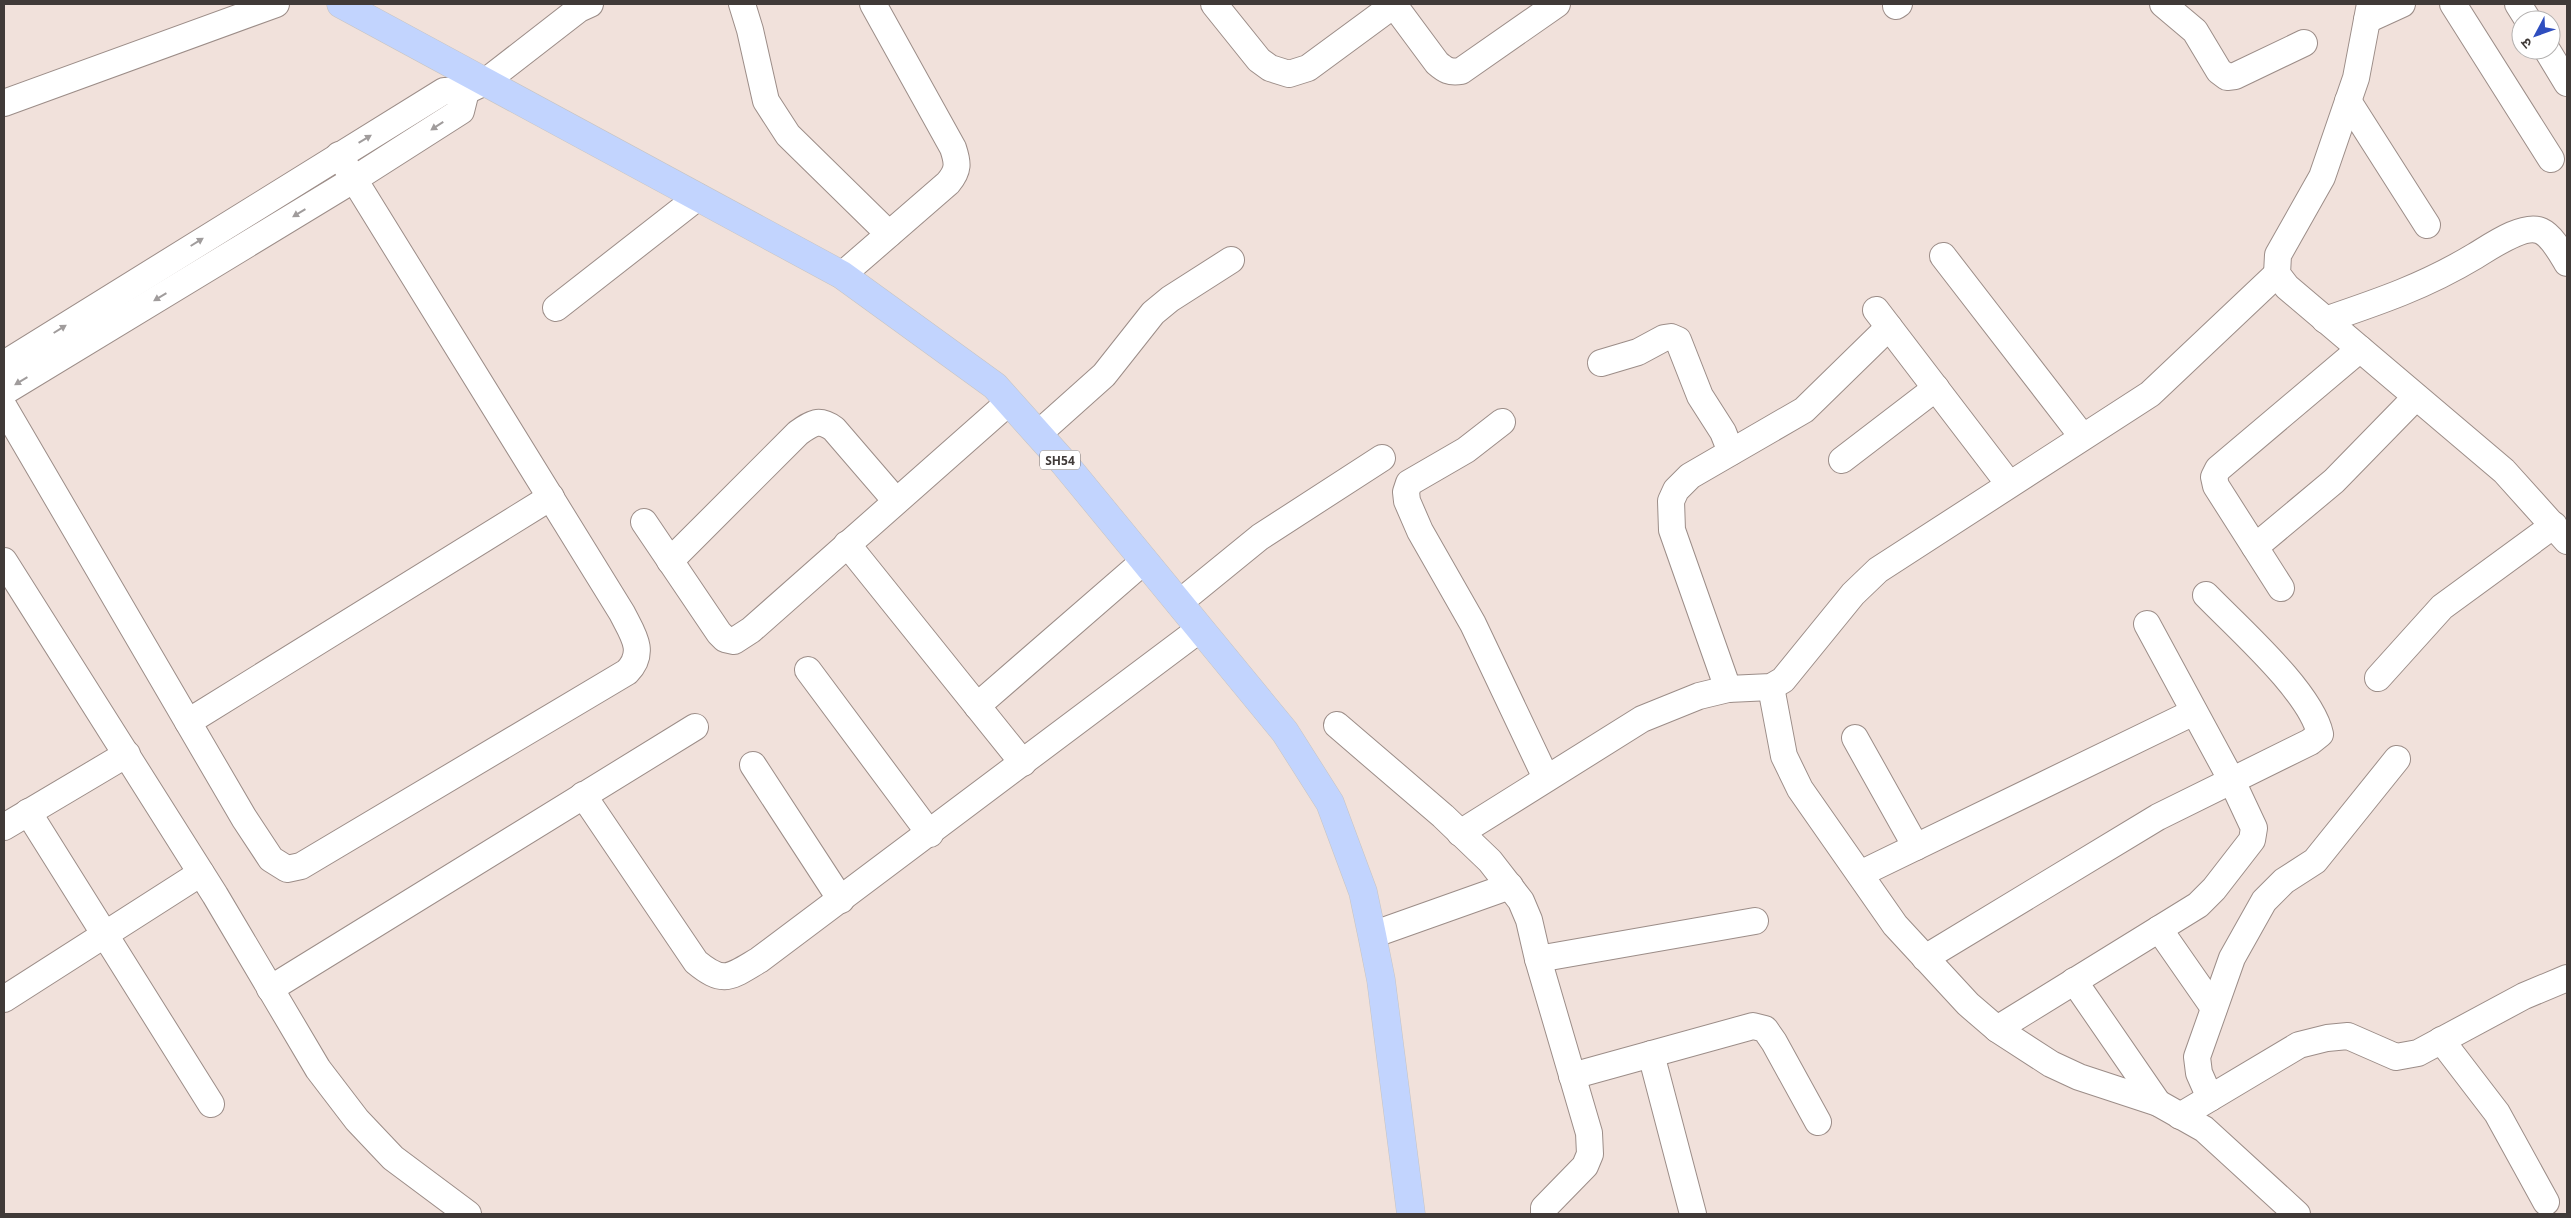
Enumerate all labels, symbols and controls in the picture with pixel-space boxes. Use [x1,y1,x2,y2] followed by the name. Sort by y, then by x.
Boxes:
[2511,10,2561,60] north arrow
[2515,34,2536,53] text: उ
[430,122,443,131] one-way arrow
[359,134,372,143] one-way arrow
[293,208,306,217] one-way arrow
[191,238,204,247] one-way arrow
[154,293,167,302] one-way arrow
[53,324,66,334] one-way arrow
[15,377,28,386] one-way arrow
[1040,450,1080,470] road number: SH54

